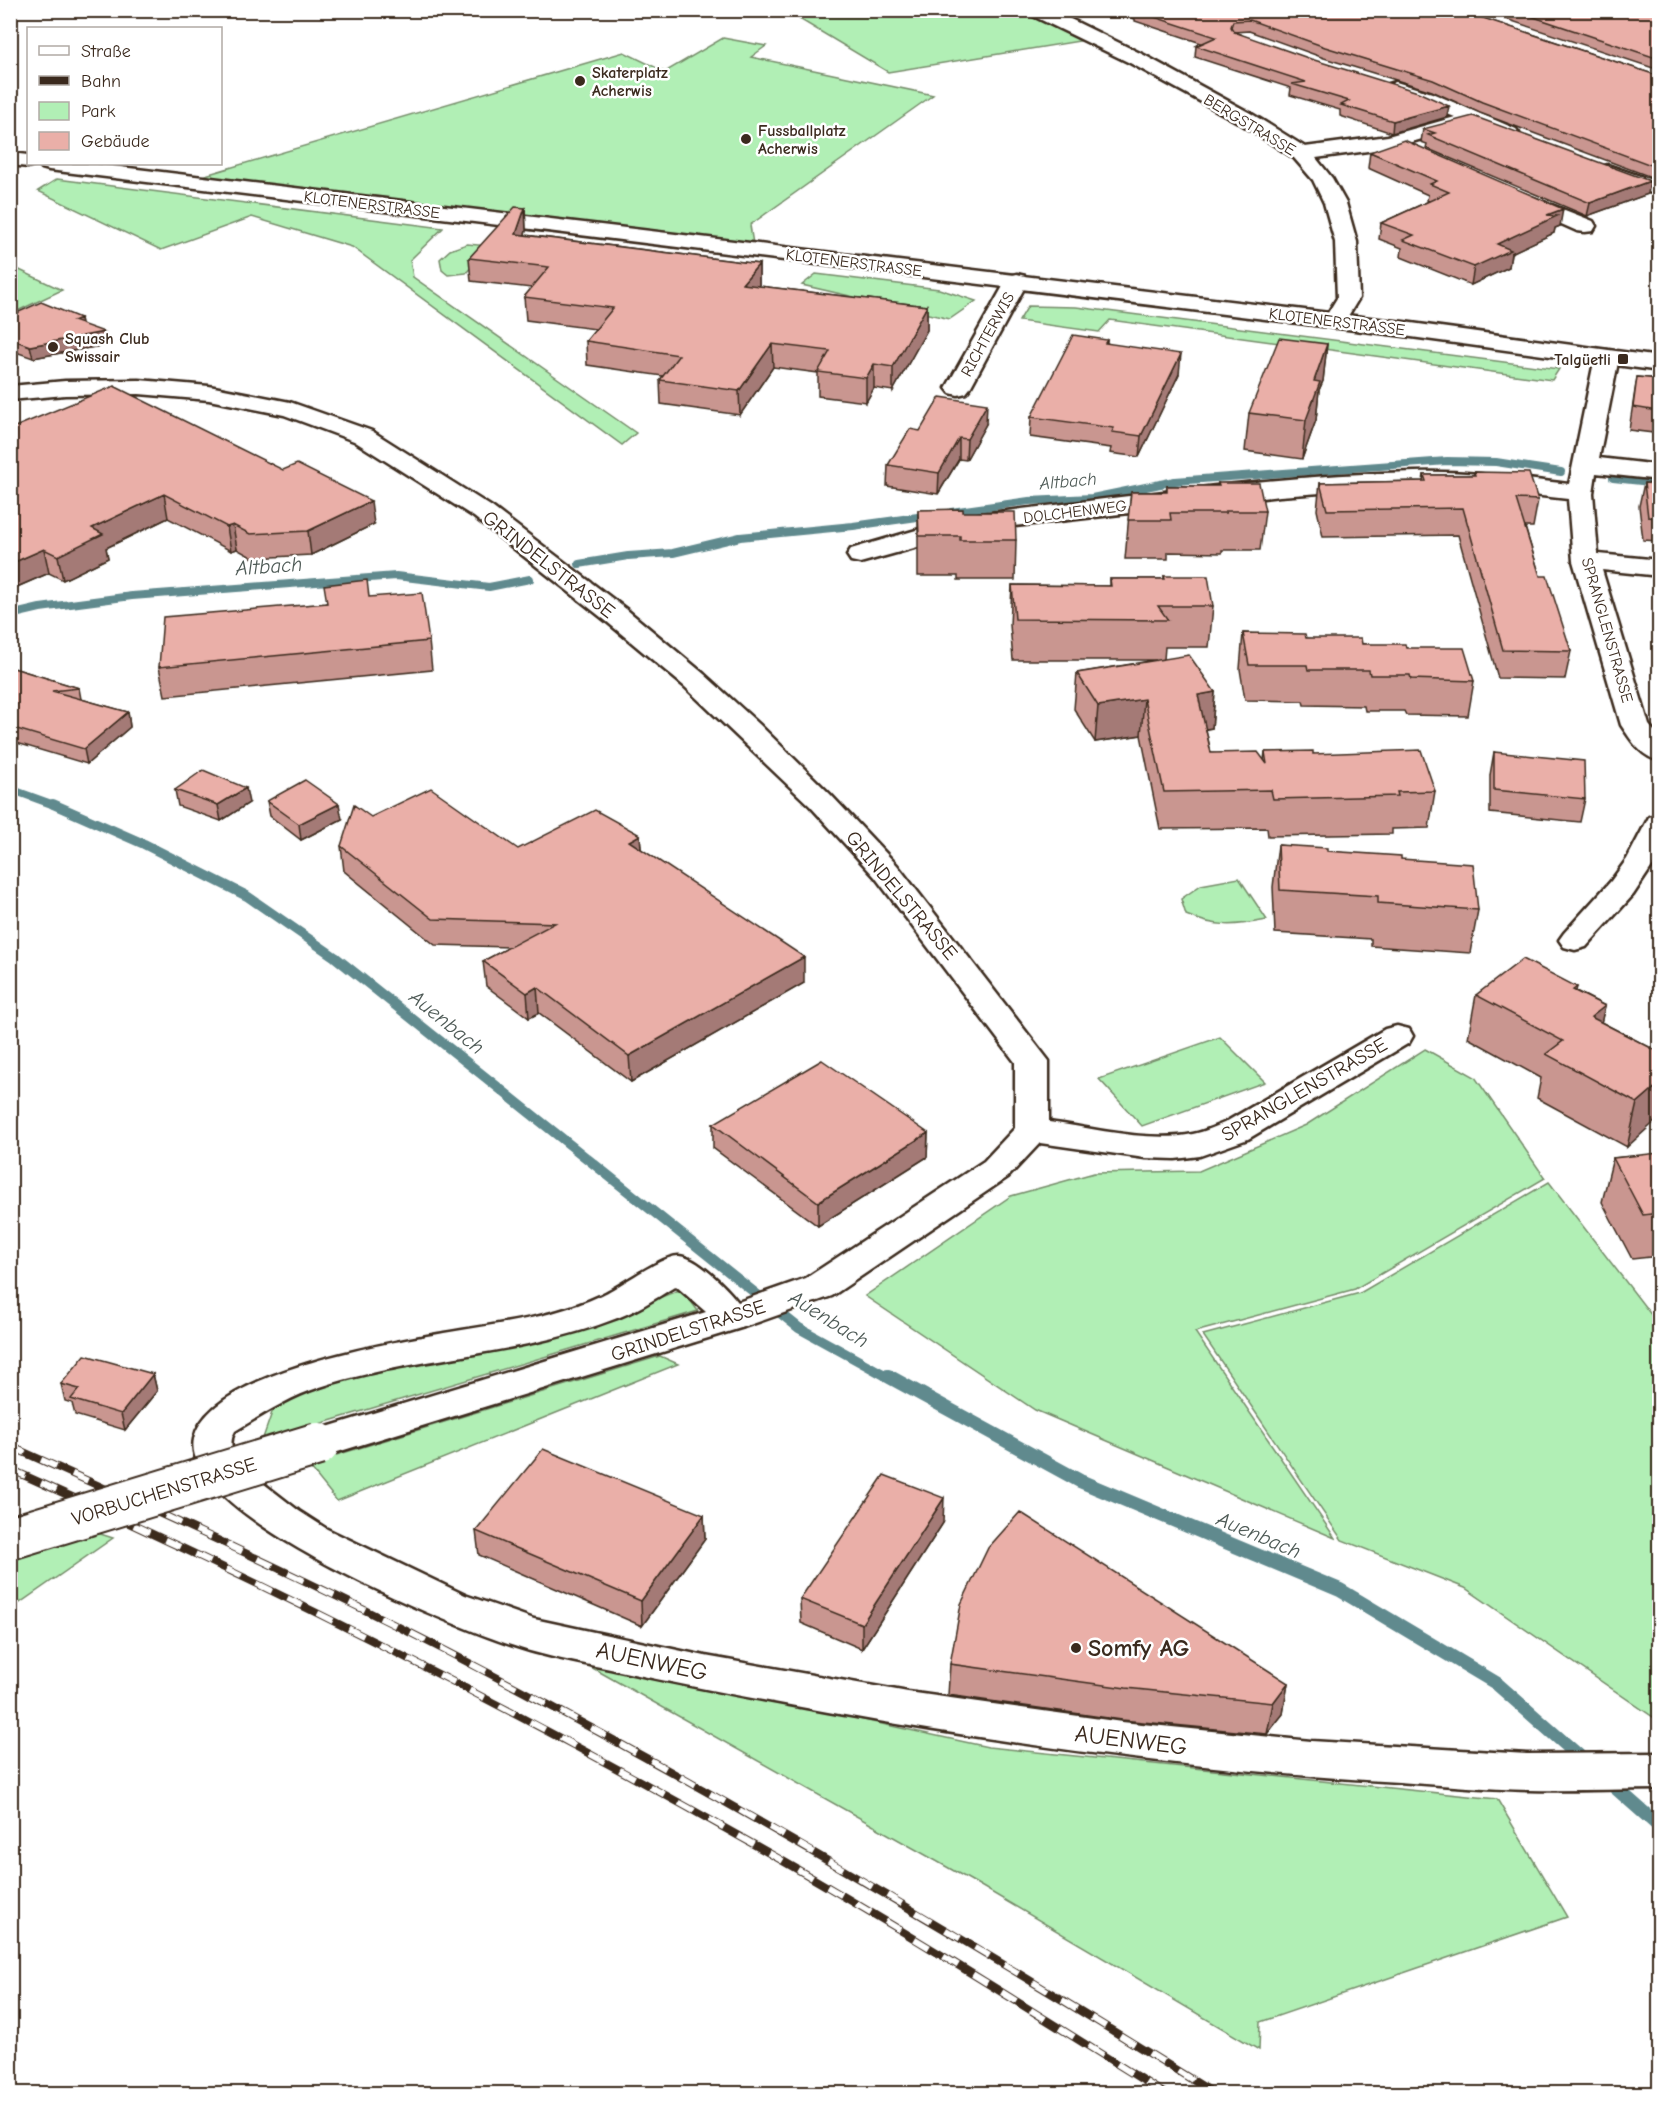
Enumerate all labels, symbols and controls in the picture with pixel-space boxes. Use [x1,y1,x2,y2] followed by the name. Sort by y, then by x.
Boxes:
[27,27,222,165] legend
[81,41,131,62] text: Straße
[592,64,668,100] place label: Skaterplatz Acherwis
[81,71,121,92] text: Bahn
[573,74,587,88] marker: Skaterplatz Acherwis
[1200,90,1299,160] street label: BERGSTRASSE
[81,101,116,122] text: Park
[758,122,846,158] place label: Fussballplatz Acherwis
[81,131,150,152] text: Gebäude
[739,132,753,146] marker: Fussballplatz Acherwis
[303,188,441,222] street label: KLOTENERSTRASSE
[785,246,923,280] street label: KLOTENERSTRASSE
[957,289,1018,380] street label: RICHTERWIS
[1268,305,1406,339] street label: KLOTENERSTRASSE
[65,330,149,366] place label: Squash Club Swissair
[46,340,60,354] marker: Squash Club Swissair
[1554,351,1611,369] place label: Talgüetli
[1616,352,1630,366] marker: Talgüetli
[1038,469,1098,495] water label: Altbach
[1022,497,1128,527] street label: DOLCHENWEG
[478,506,619,623] street label: GRINDELSTRASSE
[234,552,303,580] water label: Altbach
[1578,556,1636,705] street label: SPRANGLENSTRASSE
[841,826,962,964] street label: GRINDELSTRASSE
[404,984,489,1059] water label: Auenbach
[1217,1033,1391,1146] street label: SPRANGLENSTRASSE
[784,1285,873,1353] water label: Auenbach
[608,1295,768,1366] street label: GRINDELSTRASSE
[69,1452,259,1531] street label: VORBUCHENSTRASSE
[1212,1506,1305,1563] water label: Auenbach
[1088,1634,1190,1662] place label: Somfy AG
[594,1636,710,1686] street label: AUENWEG
[1069,1641,1083,1655] marker: Somfy AG
[1073,1719,1189,1761] street label: AUENWEG

